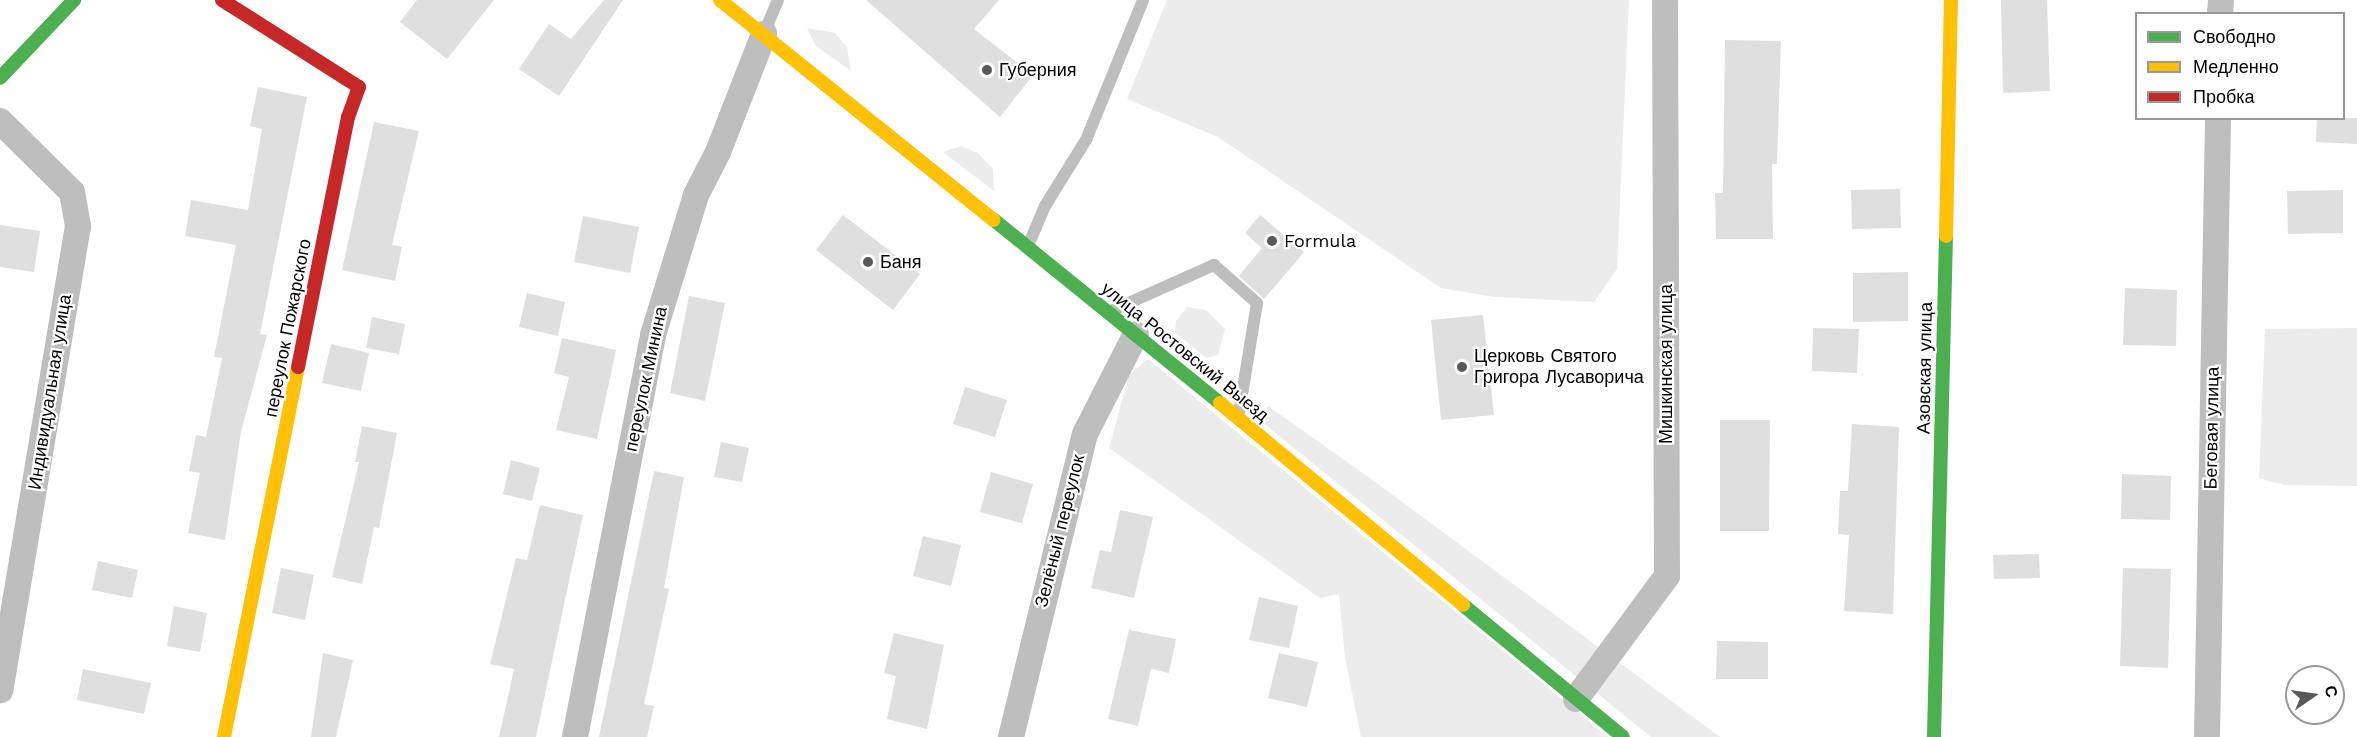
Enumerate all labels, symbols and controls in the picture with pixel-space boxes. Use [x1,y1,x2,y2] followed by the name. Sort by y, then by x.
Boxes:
[2135,12,2345,120] legend
[2193,26,2276,47] text: Свободно
[2193,56,2279,77] text: Медленно
[999,59,1077,81] place label: Губерния
[980,63,994,77] marker: Губерния
[2193,86,2255,107] text: Пробка
[1284,230,1356,252] place label: Formula
[1265,234,1279,248] marker: Formula
[260,237,316,419] street label: переулок Пожарского
[880,251,922,273] place label: Баня
[861,255,875,269] marker: Баня
[1097,278,1273,426] street label: улица Ростовский Выезд
[1655,284,1677,444] street label: Мишкинская улица
[24,293,76,491] street label: Индивидуальная улица
[1913,302,1937,434] street label: Азовская улица
[620,304,672,454] street label: переулок Минина
[1474,346,1644,388] place label: Церковь Святого Григора Лусаворича
[1455,360,1469,374] marker: Церковь Святого Григора Лусаворича
[2200,366,2224,490] street label: Беговая улица
[1031,452,1089,610] street label: Зелёный переулок
[2285,665,2345,725] north arrow
[2321,684,2342,699] text: С

